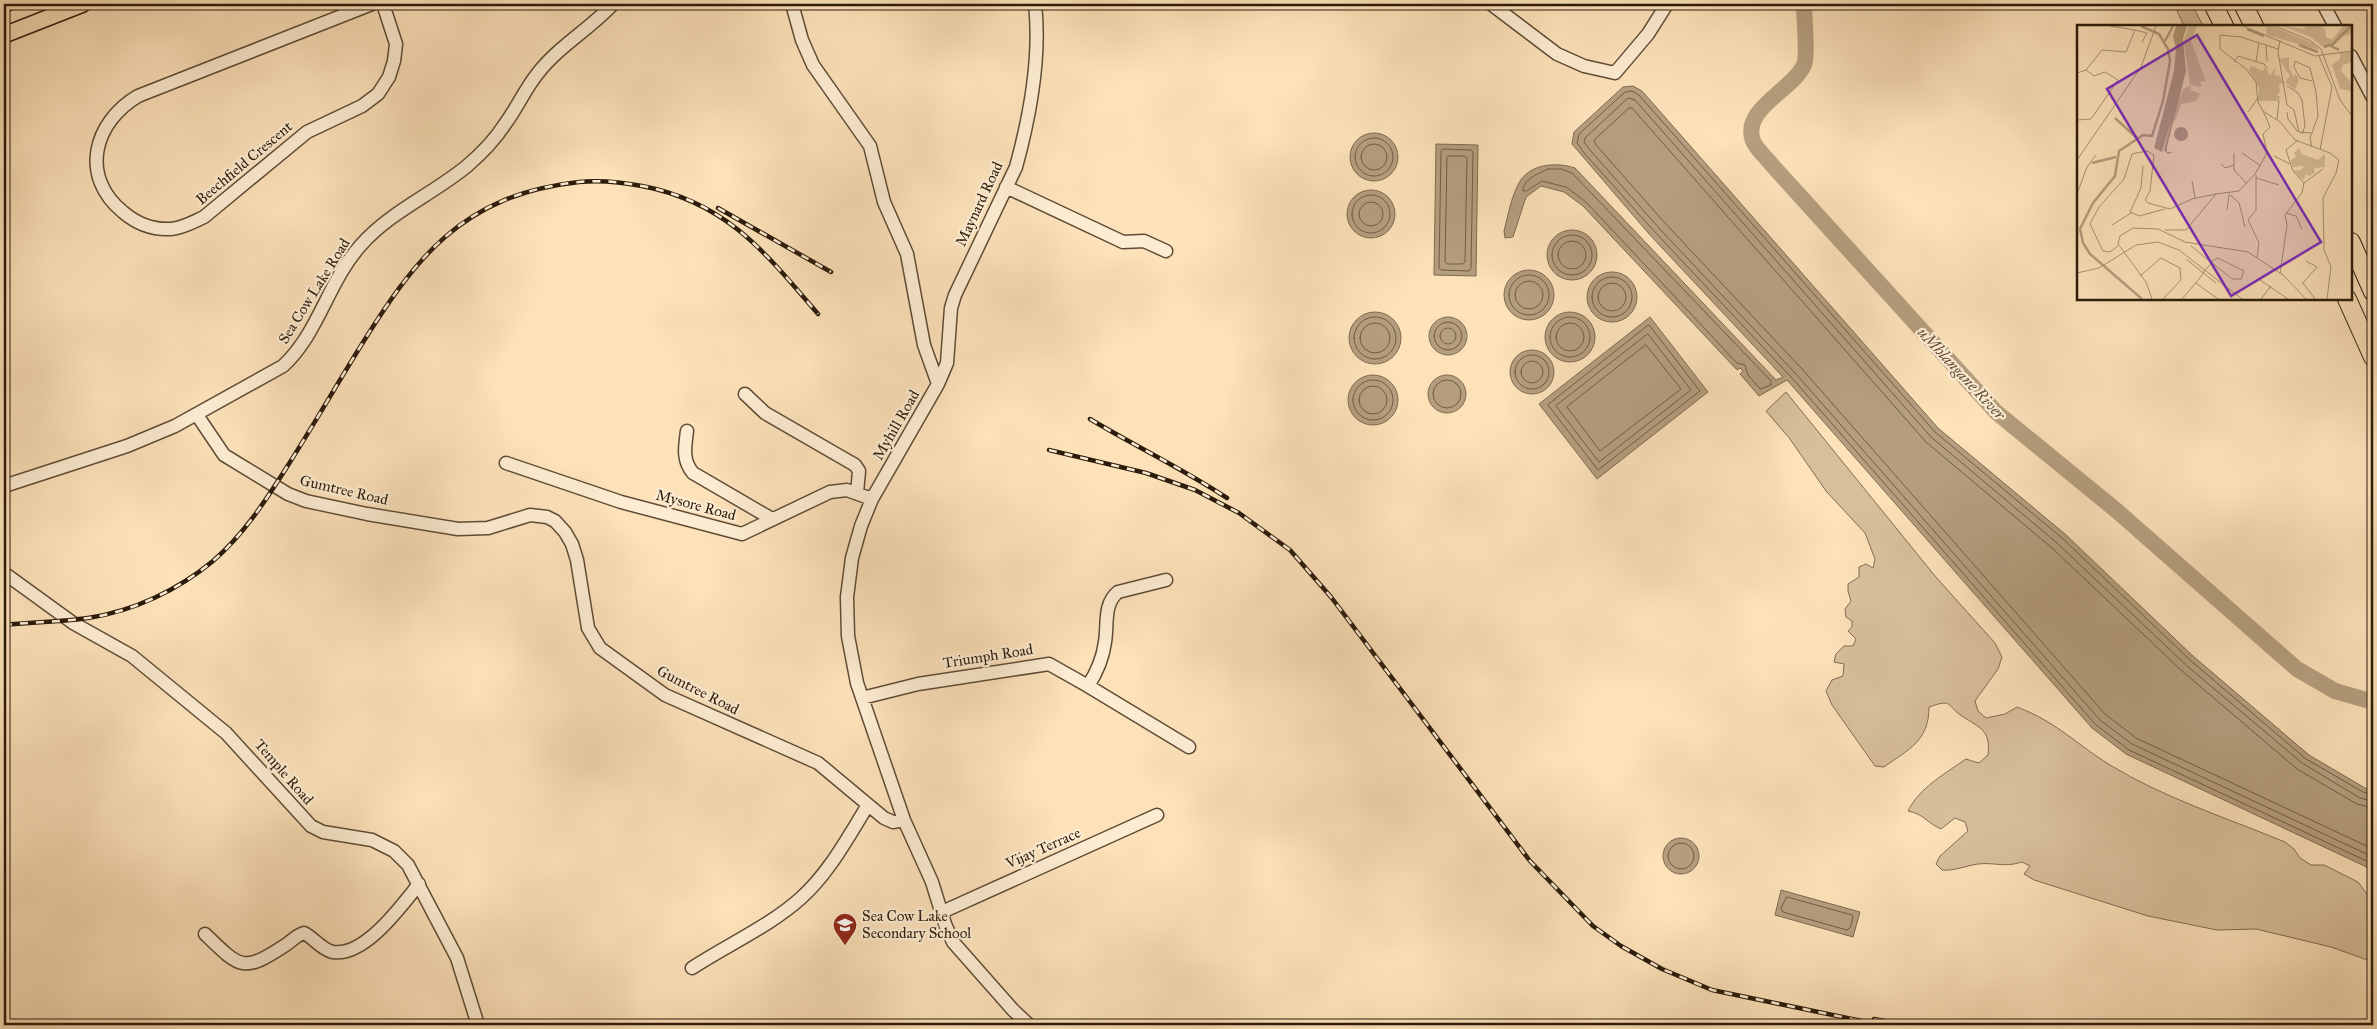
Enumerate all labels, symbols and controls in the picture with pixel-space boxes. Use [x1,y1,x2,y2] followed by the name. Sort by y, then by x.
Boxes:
[2077,25,2352,300] inset map
[192,117,296,209] street label: Beechfield Crescent
[952,158,1007,249] street label: Maynard Road
[274,235,354,347] street label: Sea Cow Lake Road
[1914,323,2010,425] water label: uMhlangane River
[869,386,923,463] street label: Myhill Road
[298,471,390,509] street label: Gumtree Road
[654,486,738,524] street label: Mysore Road
[942,640,1035,672] street label: Triumph Road
[654,662,743,719] street label: Gumtree Road
[251,736,318,809] street label: Temple Road
[1002,823,1083,873] street label: Vijay Terrace
[862,907,972,942] place label: Sea Cow Lake Secondary School
[832,912,858,946] school or university icon: Sea Cow Lake Secondary School

